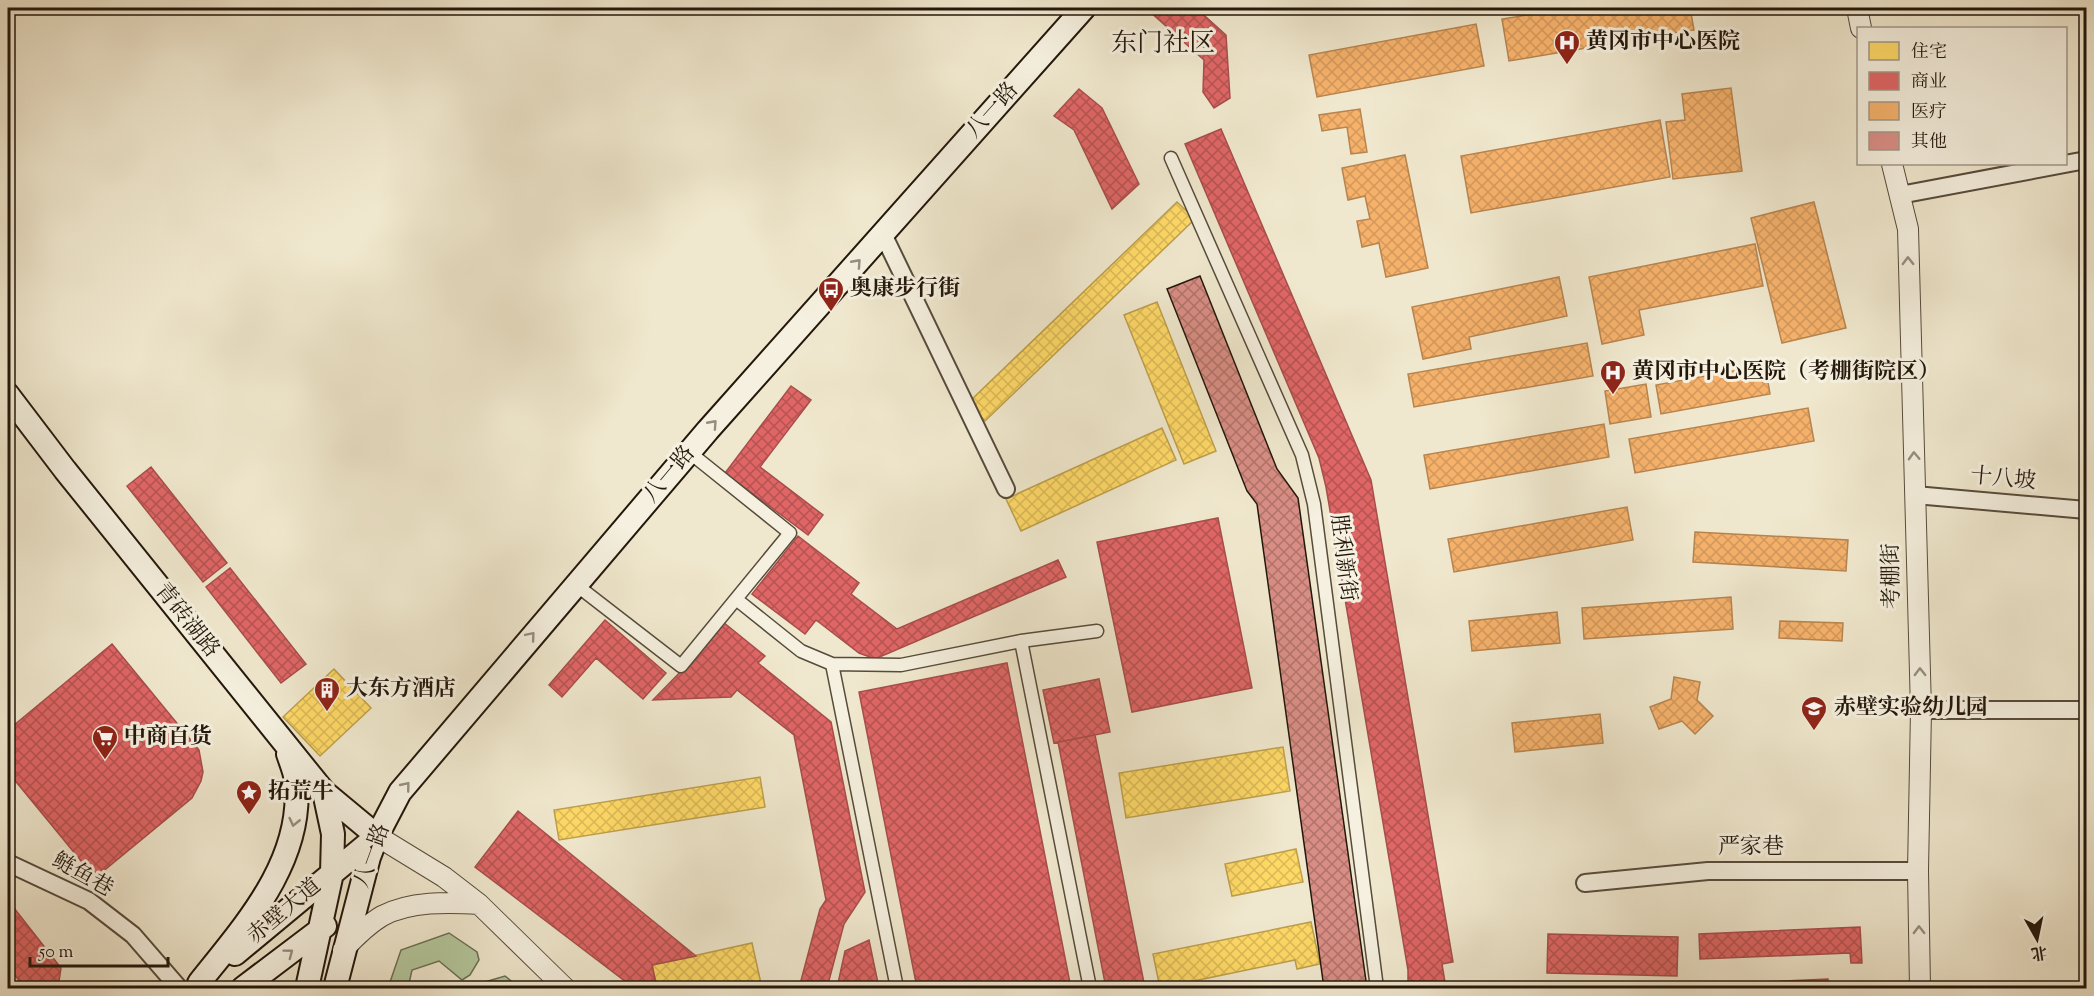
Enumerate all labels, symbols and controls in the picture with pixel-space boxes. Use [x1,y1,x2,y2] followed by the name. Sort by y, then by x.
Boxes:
[1111,26,1215,63] district label: 东门社区
[1586,27,1740,59] place label: 黄冈市中心医院
[1857,27,2067,165] legend
[1552,28,1582,66] hospital icon: 黄冈市中心医院
[1911,40,1947,66] text: 住宅
[1911,70,1947,96] text: 商业
[959,76,1027,146] street label: 八一路
[1911,100,1947,126] text: 医疗
[1911,130,1947,156] text: 其他
[1902,257,1915,266] one-way arrow
[850,259,861,270] one-way arrow
[850,274,960,306] place label: 奥康步行街
[816,275,846,313] bus stop icon: 奥康步行街
[1632,357,1940,389] place label: 黄冈市中心医院（考棚街院区）
[1598,358,1628,396] hospital icon: 黄冈市中心医院（考棚街院区）
[706,420,717,431] one-way arrow
[637,439,703,511] street label: 八一路
[1907,452,1920,461] one-way arrow
[1969,461,2037,499] street label: 十八坡
[1321,512,1363,604] street label: 胜利新街
[1876,543,1910,609] street label: 考棚街
[146,577,226,665] street label: 青砖湖路
[524,632,535,643] one-way arrow
[1913,668,1926,677] one-way arrow
[346,674,456,706] place label: 大东方酒店
[312,675,342,713] building icon: 大东方酒店
[1834,693,1988,725] place label: 赤壁实验幼儿园
[1799,694,1829,732] school or university icon: 赤壁实验幼儿园
[124,722,212,754] place label: 中商百货
[90,723,120,761] supermarket icon: 中商百货
[268,777,334,809] place label: 拓荒牛
[234,778,264,816] place icon: 拓荒牛
[399,781,410,792] one-way arrow
[288,817,301,827] one-way arrow
[347,820,399,892] street label: 八一路
[1718,832,1784,864] street label: 严家巷
[45,846,119,906] street label: 鲢鱼巷
[241,871,329,953] street label: 赤壁大道
[2007,909,2067,969] north arrow
[1913,926,1925,935] one-way arrow
[30,930,168,968] scale bar
[2029,939,2049,964] text: 北
[38,940,74,966] text: 50 m
[283,950,294,961] one-way arrow

